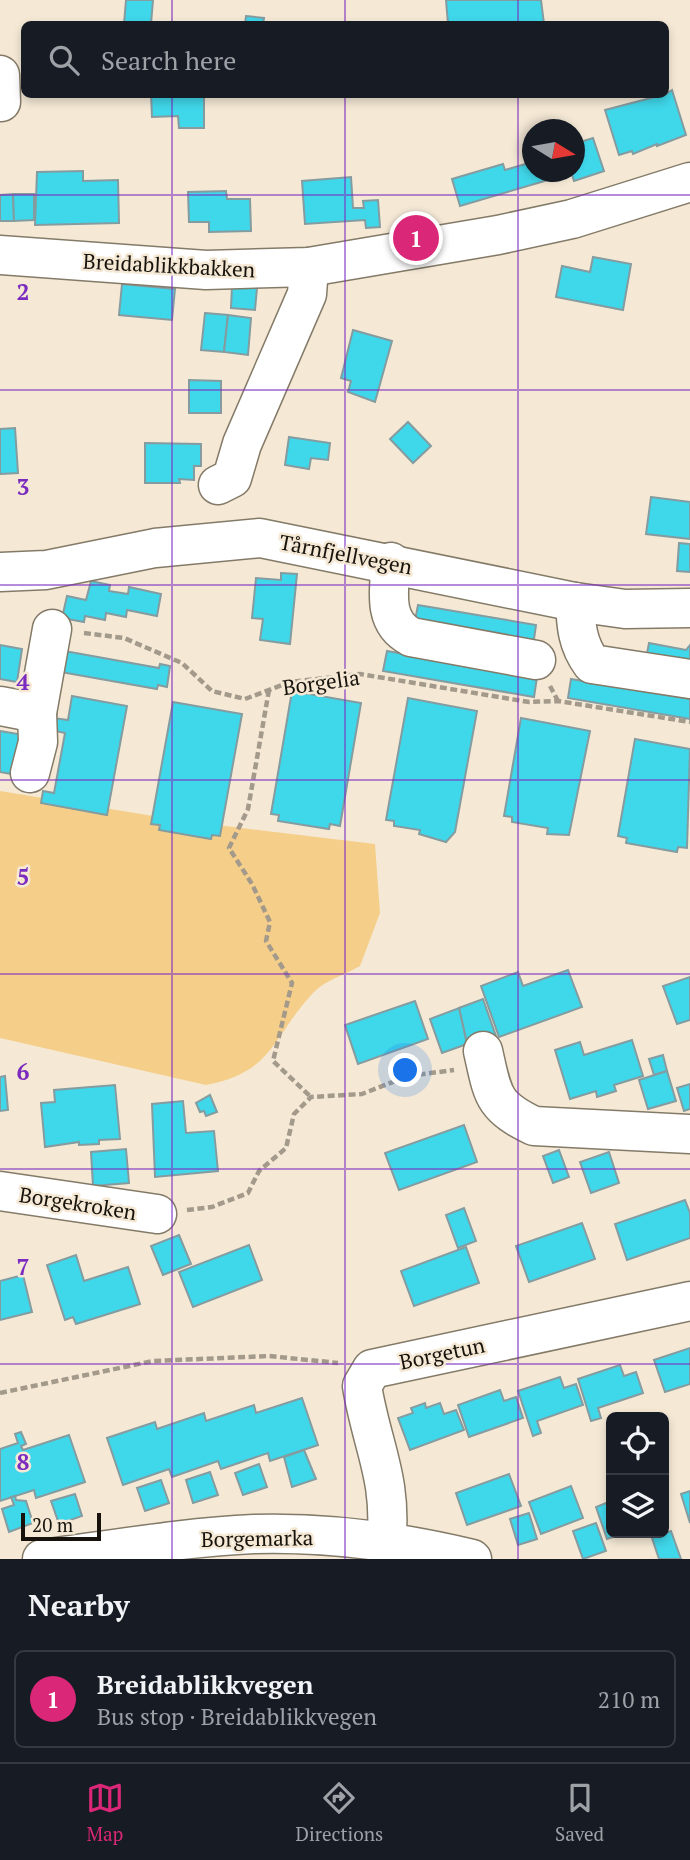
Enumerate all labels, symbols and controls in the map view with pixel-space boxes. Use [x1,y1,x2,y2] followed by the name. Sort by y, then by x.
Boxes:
[21,21,669,98] search box
[45,41,83,79] icon: search
[101,43,236,77] text: Search here
[522,119,585,182] north arrow
[393,212,439,264] pin: 1
[82,247,256,284] street label: Breidablikkbakken
[17,276,30,307] text: 2
[17,471,30,502] text: 3
[277,527,415,581] street label: Tårnfjellvegen
[281,663,362,701] street label: Borgelia
[17,666,30,697] text: 4
[17,861,30,892] text: 5
[388,1053,422,1087] your location
[17,1056,30,1087] text: 6
[17,1180,139,1226] street label: Borgekroken
[17,1251,30,1282] text: 7
[397,1330,488,1376] street label: Borgetun
[606,1412,669,1538] map controls
[606,1412,669,1475] button: locate
[17,1446,30,1477] text: 8
[606,1475,669,1538] button: layers
[21,1510,102,1542] scale bar
[32,1512,73,1537] text: 20 m
[201,1523,314,1553] street label: Borgemarka
[28,1585,130,1625] text: Nearby
[97,1667,314,1701] text: Breidablikkvegen
[47,1684,60,1715] text: 1
[598,1684,660,1715] text: 210 m
[97,1701,377,1732] text: Bus stop · Breidablikkvegen
[86,1779,124,1846] tab: Map
[296,1779,383,1846] tab: Directions
[555,1779,604,1846] tab: Saved

